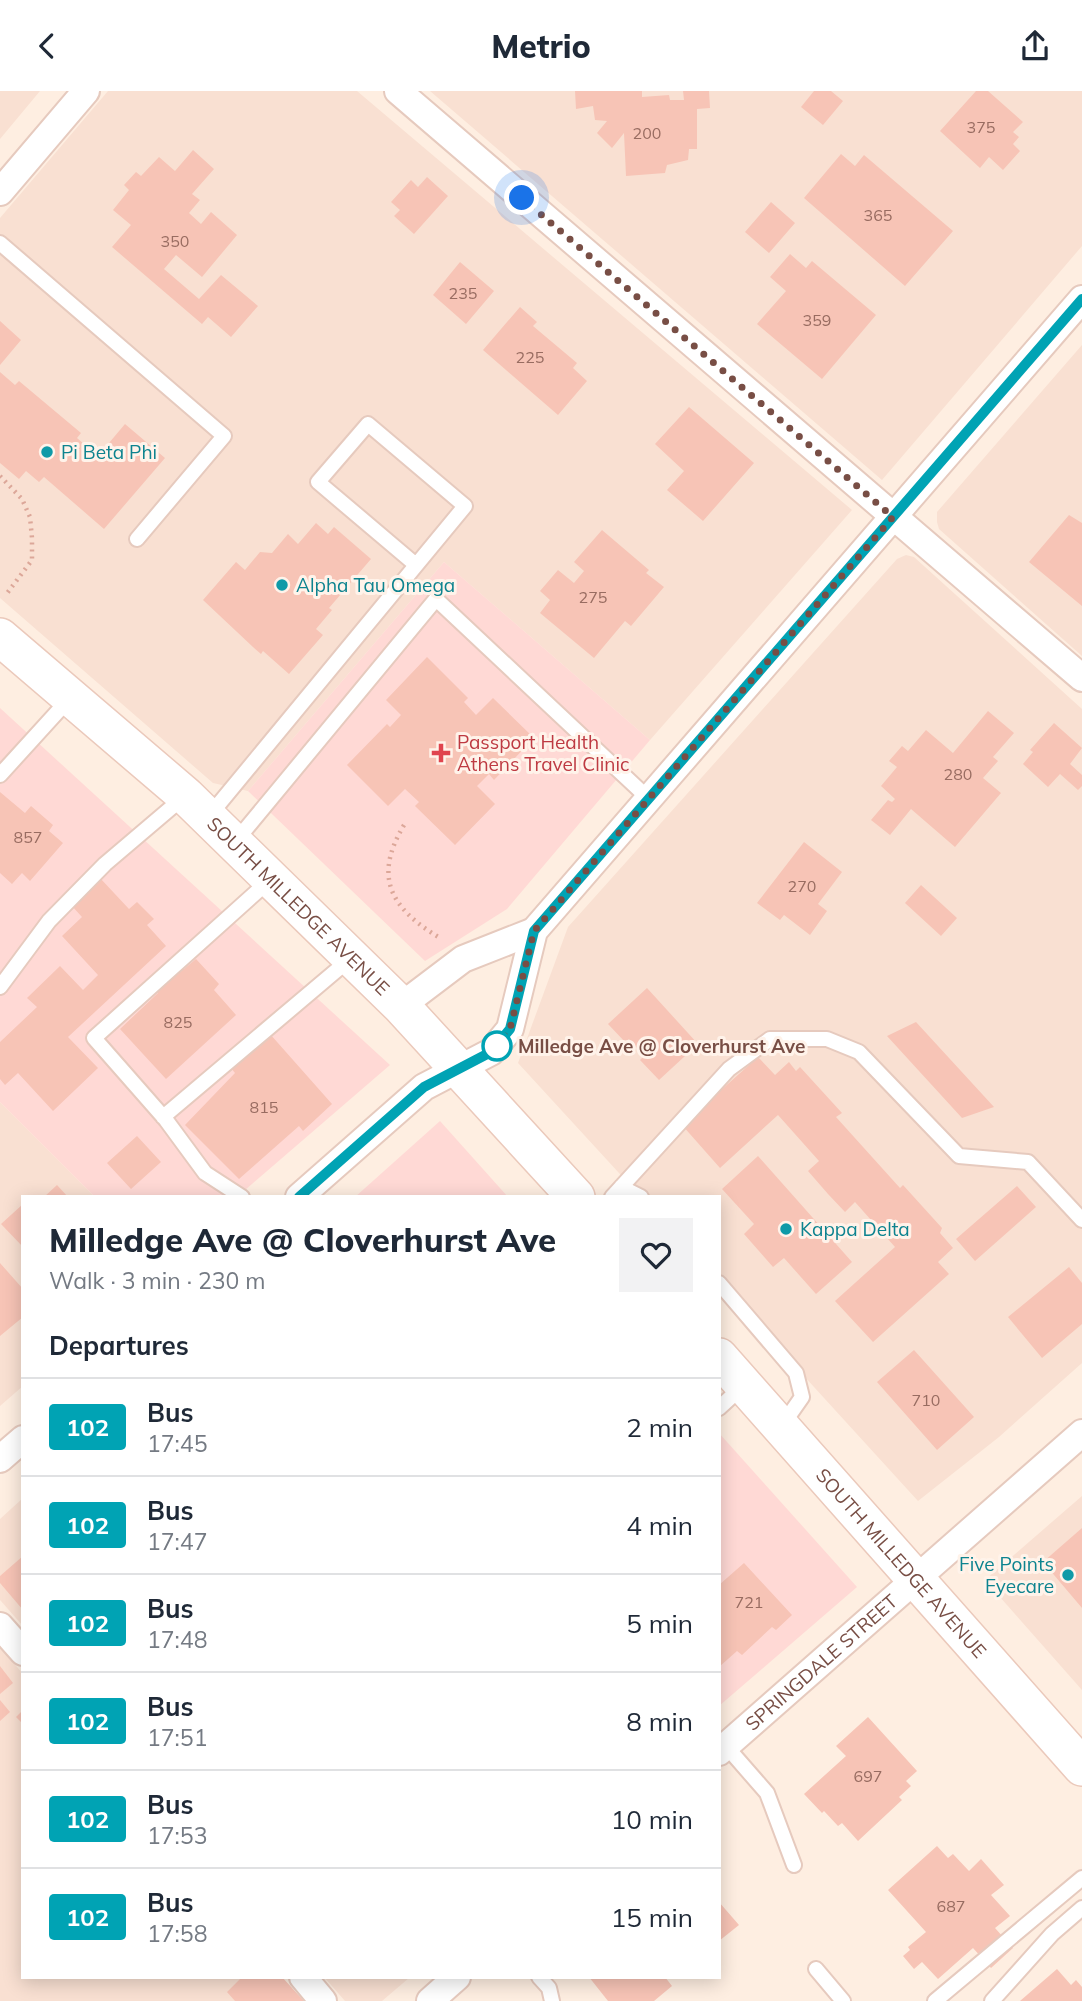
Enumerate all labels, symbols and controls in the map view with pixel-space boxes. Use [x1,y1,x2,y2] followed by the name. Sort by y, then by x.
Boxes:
[491,26,591,66] text: Metrio
[28,27,66,65] icon: back
[1016,27,1054,65] icon: share
[967,117,995,137] house number: 375
[633,123,661,143] house number: 200
[504,180,539,215] your location
[864,205,892,225] house number: 365
[161,231,189,251] house number: 350
[449,283,477,303] house number: 235
[803,310,831,330] house number: 359
[516,347,544,367] house number: 225
[61,440,157,464] place label: Pi Beta Phi
[39,444,55,460] marker: Pi Beta Phi
[296,573,455,597] place label: Alpha Tau Omega
[274,577,290,593] marker: Alpha Tau Omega
[579,587,607,607] house number: 275
[457,730,629,776] place label: Passport Health Athens Travel Clinic
[431,743,451,763] marker: Passport Health Athens Travel Clinic
[944,764,972,784] house number: 280
[202,812,395,1000] street label: SOUTH MILLEDGE AVENUE
[14,827,42,847] house number: 857
[788,876,816,896] house number: 270
[164,1012,192,1032] house number: 825
[482,1031,512,1061] marker: Milledge Ave @ Cloverhurst Ave
[518,1034,805,1058] place label: Milledge Ave @ Cloverhurst Ave
[250,1097,278,1117] house number: 815
[800,1217,910,1241] place label: Kappa Delta
[619,1218,693,1292] button: heart
[49,1219,556,1260] text: Milledge Ave @ Cloverhurst Ave
[778,1221,794,1237] marker: Kappa Delta
[49,1266,266,1295] text: Walk · 3 min · 230 m
[49,1329,189,1362] text: Departures
[912,1390,940,1410] house number: 710
[147,1396,193,1429] text: Bus
[626,1411,693,1444] text: 2 min
[66,1412,109,1442] text: 102
[147,1429,207,1458] text: 17:45
[811,1463,992,1663] street label: SOUTH MILLEDGE AVENUE
[147,1494,193,1527] text: Bus
[626,1509,693,1542] text: 4 min
[66,1510,109,1540] text: 102
[147,1527,207,1556] text: 17:47
[959,1552,1054,1598] place label: Five Points Eyecare
[1060,1567,1076,1583] marker: Five Points Eyecare
[740,1589,903,1735] street label: SPRINGDALE STREET
[147,1592,193,1625] text: Bus
[735,1592,763,1612] house number: 721
[626,1607,693,1640] text: 5 min
[66,1608,109,1638] text: 102
[147,1625,207,1654] text: 17:48
[147,1690,193,1723] text: Bus
[626,1705,693,1738] text: 8 min
[66,1706,109,1736] text: 102
[147,1723,207,1752] text: 17:51
[854,1766,882,1786] house number: 697
[147,1788,193,1821] text: Bus
[611,1803,693,1836] text: 10 min
[66,1804,109,1834] text: 102
[147,1821,207,1850] text: 17:53
[147,1886,193,1919] text: Bus
[937,1896,965,1916] house number: 687
[611,1901,693,1934] text: 15 min
[66,1902,109,1932] text: 102
[147,1919,207,1948] text: 17:58

